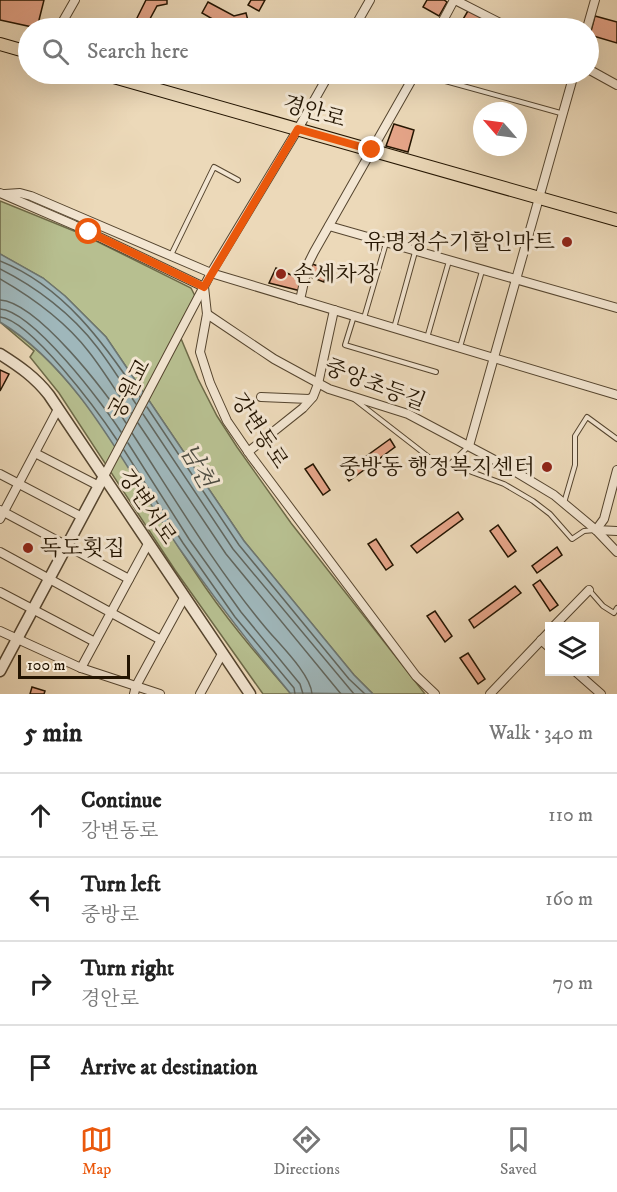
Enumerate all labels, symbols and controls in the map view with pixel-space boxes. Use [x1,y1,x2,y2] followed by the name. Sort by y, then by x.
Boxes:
[18,18,599,84] search box
[39,35,72,68] icon: search
[87,38,189,65] text: Search here
[280,90,348,134] street label: 경안로
[473,102,527,156] north arrow
[358,136,384,162] route end
[75,218,101,244] route start
[364,229,555,256] place label: 유명정수기할인마트
[560,235,574,249] marker: 유명정수기할인마트
[293,261,379,288] place label: 손세차장
[274,267,288,281] marker: 손세차장
[321,353,429,417] street label: 중앙초등길
[103,355,157,423] street label: 공원교
[225,388,293,474] street label: 강변동로
[173,438,222,495] water label: 남천
[339,454,535,481] place label: 중방동 행정복지센터
[540,460,554,474] marker: 중방동 행정복지센터
[112,464,182,550] street label: 강변서로
[40,535,125,562] place label: 독도횟집
[21,541,35,555] marker: 독도횟집
[545,622,599,676] map controls
[545,622,599,676] button: layers
[18,652,130,680] scale bar
[27,655,66,675] text: 100 m
[24,717,82,750] text: 5 min
[489,721,593,746] text: Walk · 340 m
[81,787,162,814] text: Continue
[24,799,57,832] icon: ahead
[548,803,593,828] text: 110 m
[81,819,158,844] text: 강변동로
[81,871,161,898] text: Turn left
[24,883,57,916] icon: left
[545,887,593,912] text: 160 m
[81,903,139,928] text: 중방로
[81,955,174,982] text: Turn right
[24,967,57,1000] icon: right
[552,971,593,996] text: 70 m
[81,987,139,1012] text: 경안로
[24,1051,57,1084] icon: arrive
[81,1054,258,1081] text: Arrive at destination
[80,1123,113,1179] tab: Map
[273,1123,340,1179] tab: Directions
[500,1123,537,1179] tab: Saved

